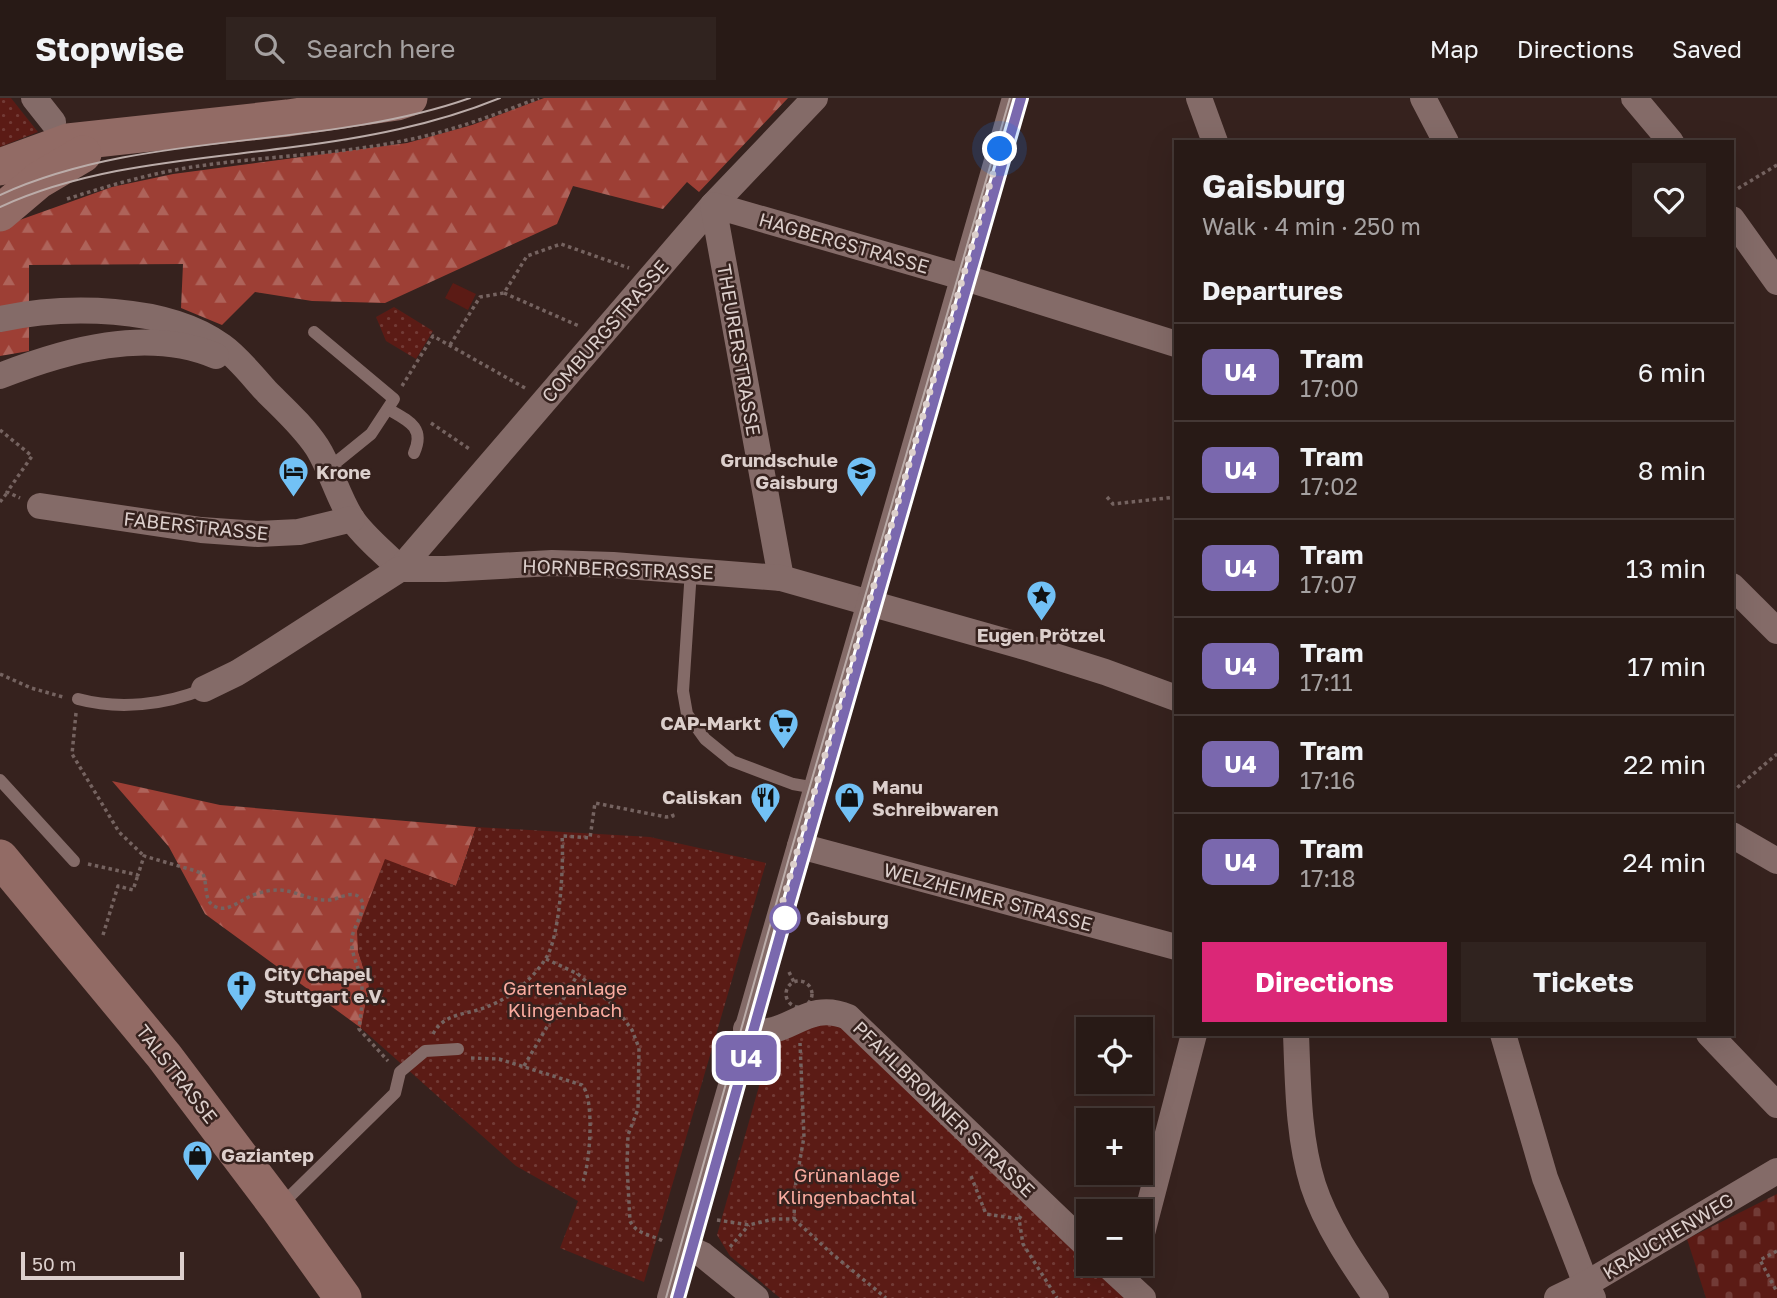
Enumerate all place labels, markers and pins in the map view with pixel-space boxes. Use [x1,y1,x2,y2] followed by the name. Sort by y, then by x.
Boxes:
[720,448,838,493] place label: Grundschule Gaisburg
[844,454,878,498] school or university icon: Grundschule Gaisburg
[276,455,310,499] hotel icon: Krone
[316,460,371,483] place label: Krone
[1024,579,1058,623] place icon: Eugen Prötzel
[977,623,1105,646] place label: Eugen Prötzel
[767,706,801,750] supermarket icon: CAP-Markt
[660,711,761,734] place label: CAP-Markt
[872,775,998,820] place label: Manu Schreibwaren
[748,780,782,824] restaurant icon: Caliskan
[832,781,866,825] shop icon: Manu Schreibwaren
[662,785,742,808] place label: Caliskan
[770,903,800,933] marker: Gaisburg
[806,906,889,929] place label: Gaisburg
[264,962,386,1007] place label: City Chapel Stuttgart e.V.
[224,968,258,1012] church icon: City Chapel Stuttgart e.V.
[181,1138,215,1182] shop icon: Gaziantep
[221,1143,314,1166] place label: Gaziantep

